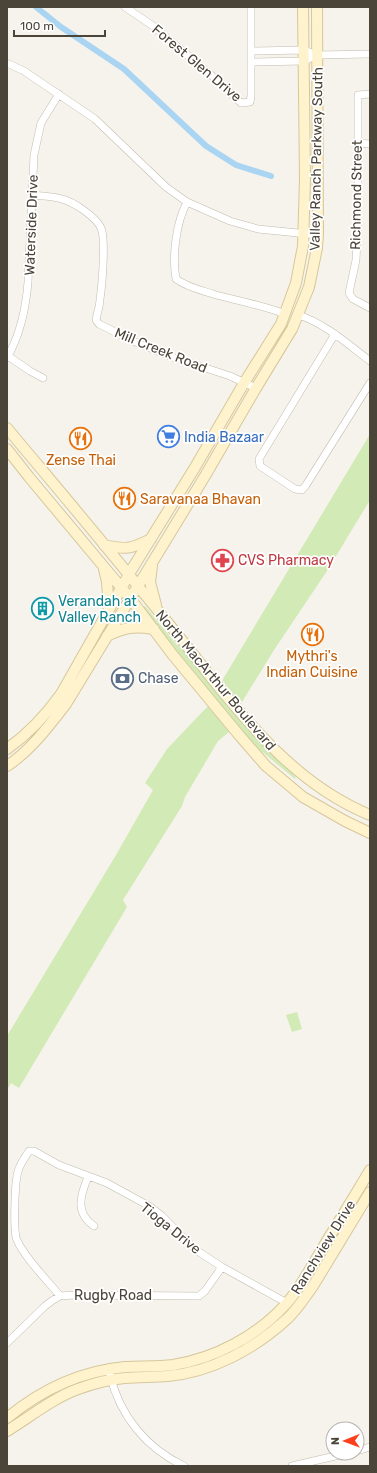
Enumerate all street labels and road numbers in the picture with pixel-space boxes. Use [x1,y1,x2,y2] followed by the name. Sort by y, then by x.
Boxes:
[149,21,245,106] street label: Forest Glen Drive
[306,67,327,251] street label: Valley Ranch Parkway South
[347,139,366,250] street label: Richmond Street
[21,174,42,276] street label: Waterside Drive
[112,324,210,377] street label: Mill Creek Road
[152,607,279,754] street label: North MacArthur Boulevard
[288,1197,359,1298] street label: Ranchview Drive
[137,1199,204,1258] street label: Tioga Drive
[74,1287,152,1304] street label: Rugby Road

